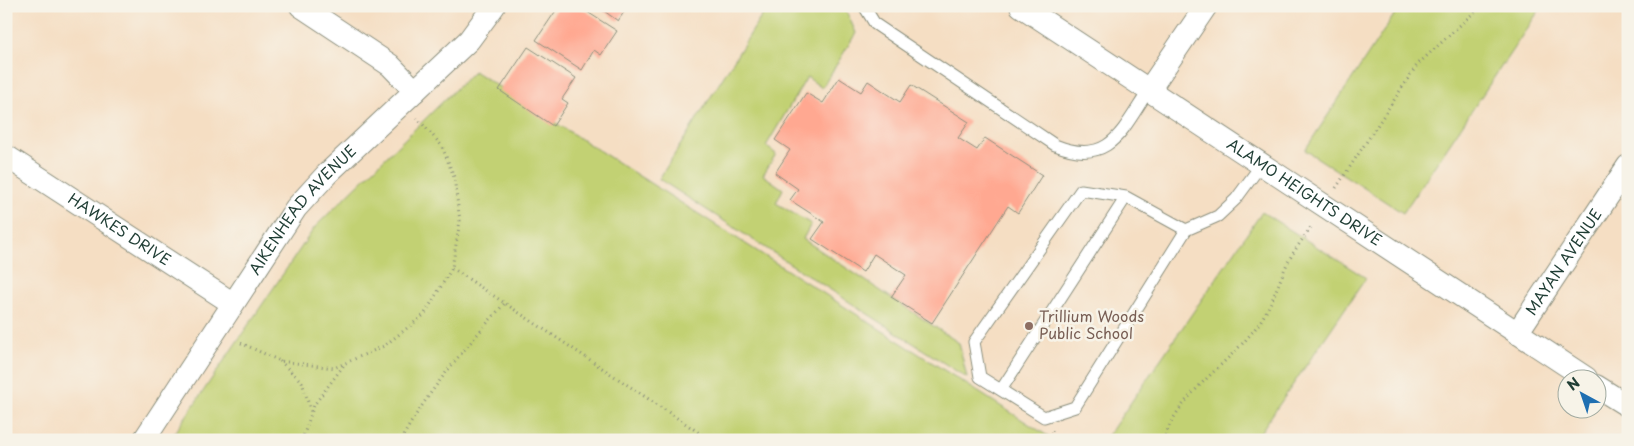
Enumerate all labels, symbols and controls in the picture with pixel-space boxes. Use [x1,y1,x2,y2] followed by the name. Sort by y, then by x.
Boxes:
[1223,132,1387,251] street label: ALAMO HEIGHTS DRIVE
[242,139,361,279] street label: AIKENHEAD AVENUE
[64,186,176,270] street label: HAWKES DRIVE
[1519,204,1607,319] street label: MAYAN AVENUE
[1039,304,1144,344] place label: Trillium Woods Public School
[1023,320,1035,332] marker: Trillium Woods Public School
[1556,368,1606,418] north arrow
[1562,372,1584,395] text: N

